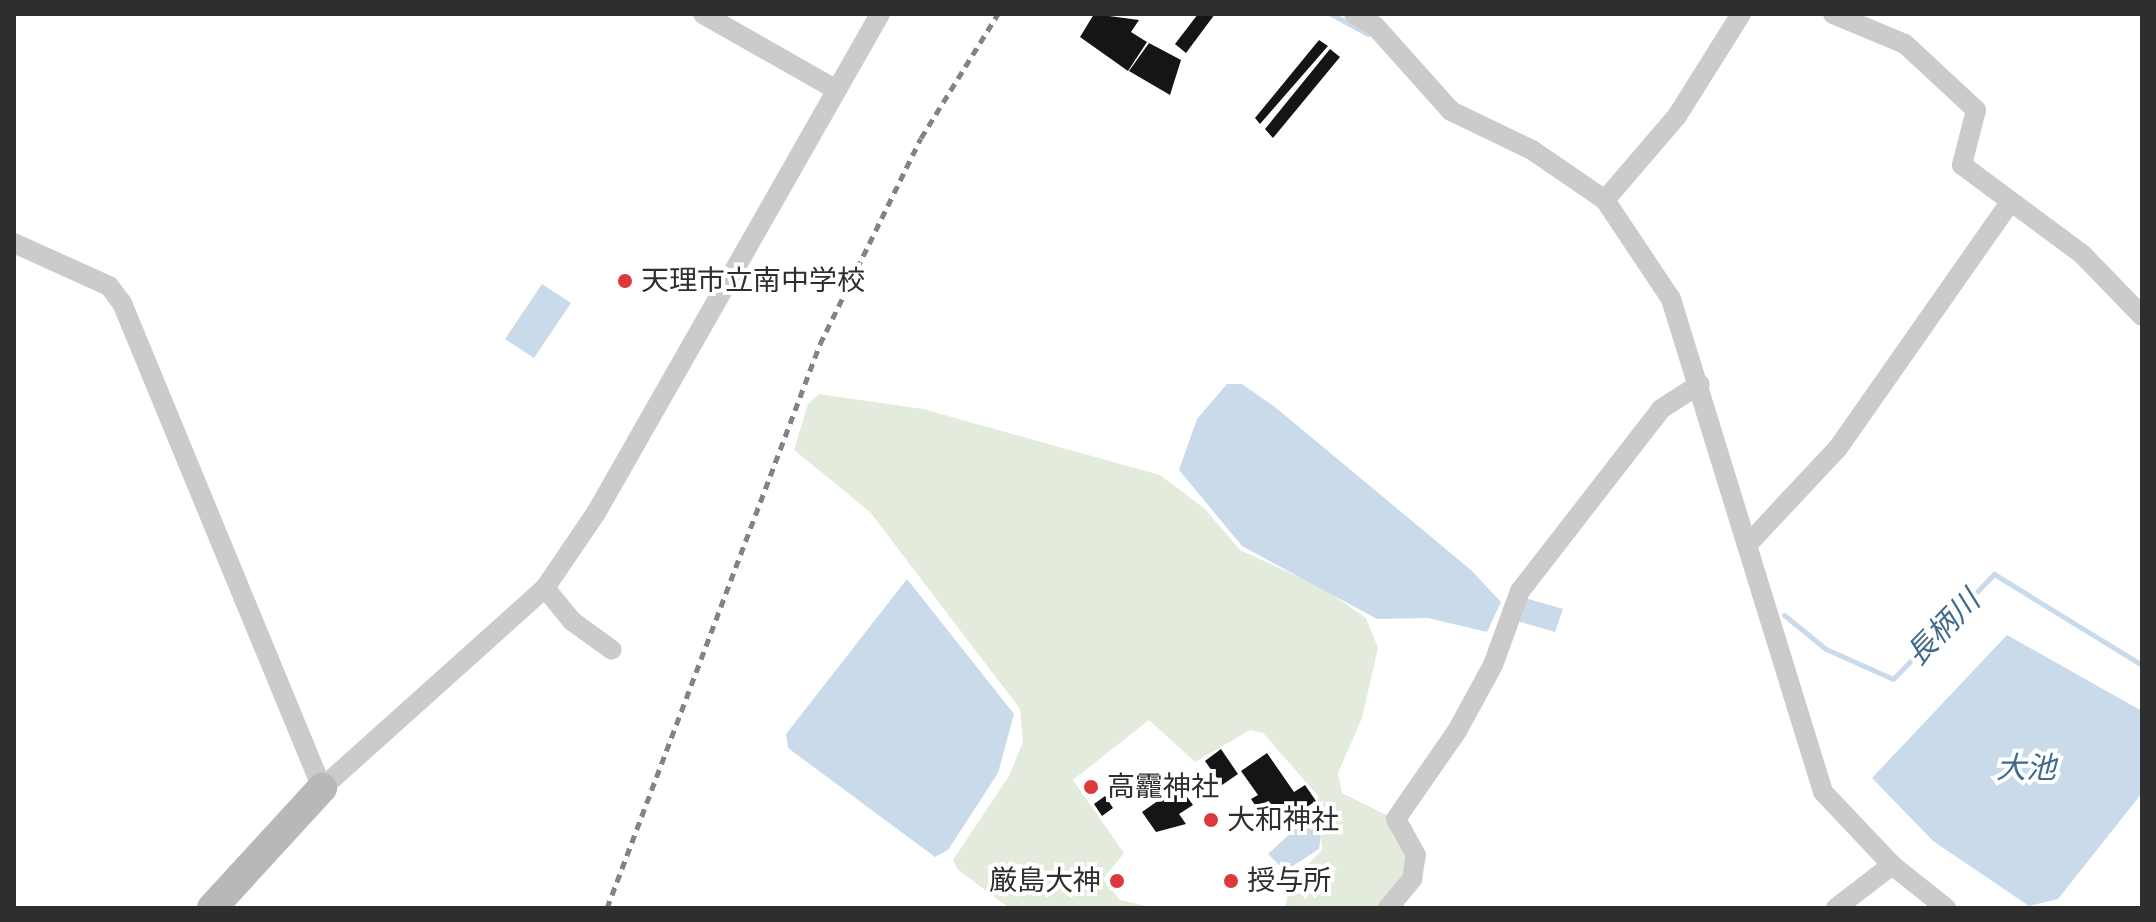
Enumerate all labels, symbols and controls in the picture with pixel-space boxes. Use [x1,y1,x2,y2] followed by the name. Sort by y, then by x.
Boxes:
[641,264,865,298] place label: 天理市立南中学校
[616,272,634,290] marker: 天理市立南中学校
[1899,583,1987,673] water label: 長柄川
[1996,750,2056,786] water label: 大池
[1107,770,1219,804] place label: 高龗神社
[1082,778,1100,796] marker: 高龗神社
[1227,803,1339,837] place label: 大和神社
[1202,811,1220,829] marker: 大和神社
[989,864,1101,898] place label: 厳島大神
[1247,864,1331,898] place label: 授与所
[1108,872,1126,890] marker: 厳島大神
[1222,872,1240,890] marker: 授与所

